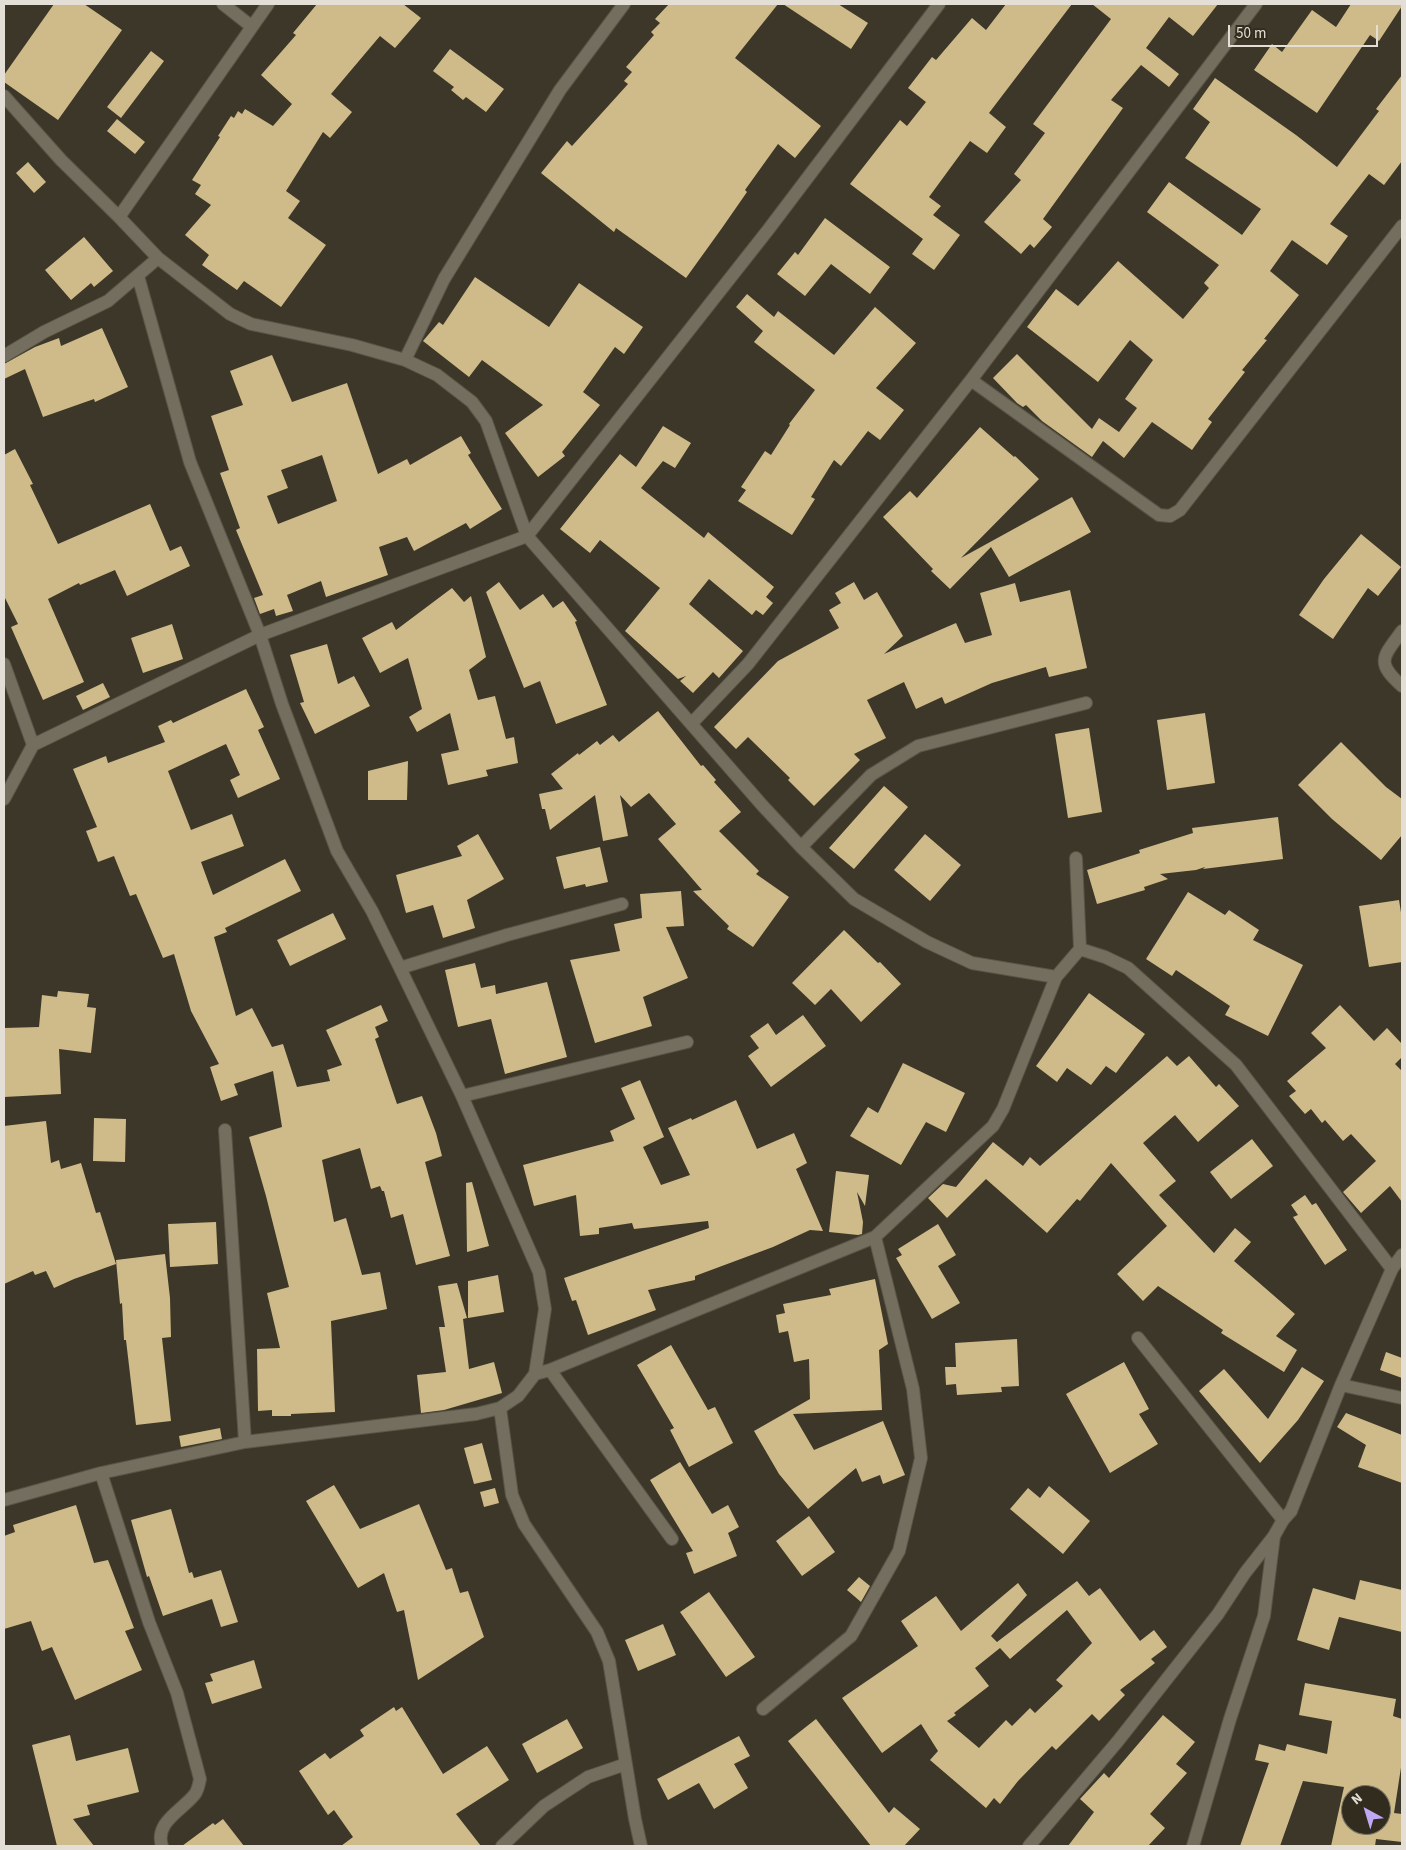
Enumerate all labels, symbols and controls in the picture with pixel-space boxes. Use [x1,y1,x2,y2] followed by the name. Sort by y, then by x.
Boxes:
[1231,15,1381,47] scale bar
[1236,23,1266,44] text: 50 m
[1341,1785,1391,1835] north arrow
[1347,1788,1367,1810] text: N

